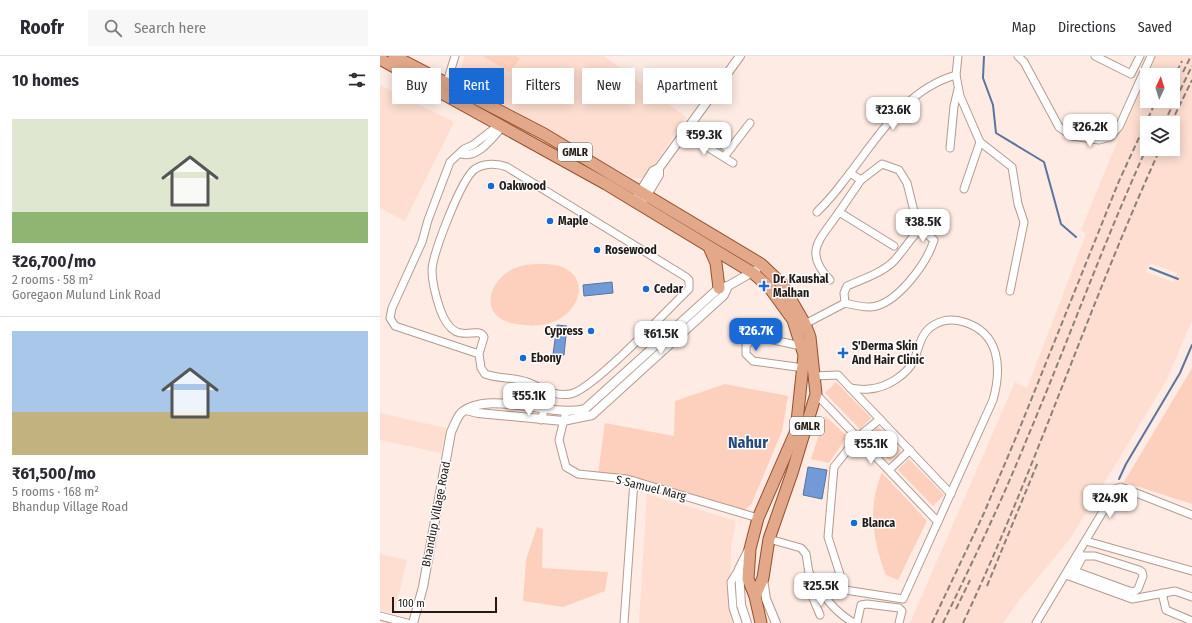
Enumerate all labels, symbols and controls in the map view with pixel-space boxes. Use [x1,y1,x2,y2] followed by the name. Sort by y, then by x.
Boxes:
[88,10,368,46] search box
[20,16,64,39] text: Roofr
[102,17,124,39] icon: search
[134,19,206,37] text: Search here
[1012,19,1036,36] text: Map
[1058,19,1116,36] text: Directions
[1138,19,1172,36] text: Saved
[392,68,441,104] chip: Buy
[449,68,504,104] chip: Rent
[512,68,574,104] chip: Filters
[582,68,635,104] chip: New
[643,68,732,104] chip: Apartment
[1140,68,1180,108] north arrow
[1140,68,1180,156] map controls
[346,69,368,91] icon: filters
[12,70,79,91] text: 10 homes
[860,97,926,131] pin: ₹23.6K
[875,102,911,117] text: ₹23.6K
[1057,114,1123,148] pin: ₹26.2K
[1140,116,1180,156] button: layers
[1072,119,1108,134] text: ₹26.2K
[671,122,737,156] pin: ₹59.3K
[686,127,722,142] text: ₹59.3K
[558,143,592,161] road number: GMLR
[154,145,226,217] icon: home
[499,179,546,193] place label: Oakwood
[486,181,496,191] marker: Oakwood
[890,209,956,243] pin: ₹38.5K
[558,214,588,228] place label: Maple
[905,214,941,229] text: ₹38.5K
[545,216,555,226] marker: Maple
[605,243,657,257] place label: Rosewood
[592,245,602,255] marker: Rosewood
[12,251,96,272] text: ₹26,700/mo
[12,272,93,287] text: 2 rooms · 58 m²
[773,272,829,300] place label: Dr. Kaushal Malhan
[758,280,770,292] marker: Dr. Kaushal Malhan
[654,282,684,296] place label: Cedar
[641,284,651,294] marker: Cedar
[12,287,161,302] text: Goregaon Mulund Link Road
[723,318,789,352] pin: ₹26.7K
[628,321,694,355] pin: ₹61.5K
[738,323,774,338] text: ₹26.7K
[545,324,584,338] place label: Cypress
[586,326,596,336] marker: Cypress
[643,326,679,341] text: ₹61.5K
[851,339,925,367] place label: S'Derma Skin And Hair Clinic
[837,347,849,359] marker: S'Derma Skin And Hair Clinic
[531,351,562,365] place label: Ebony
[518,353,528,363] marker: Ebony
[154,357,226,429] icon: home
[496,383,562,417] pin: ₹55.1K
[512,388,546,403] text: ₹55.1K
[790,417,824,435] road number: GMLR
[838,431,904,465] pin: ₹55.1K
[728,433,768,452] district label: Nahur
[854,436,888,451] text: ₹55.1K
[419,460,453,568] street label: Bhandup Village Road
[12,463,96,484] text: ₹61,500/mo
[614,472,688,504] street label: S Samuel Marg
[12,484,99,499] text: 5 rooms · 168 m²
[1077,485,1143,519] pin: ₹24.9K
[1092,490,1128,505] text: ₹24.9K
[12,499,128,514] text: Bhandup Village Road
[862,516,895,530] place label: Blanca
[849,518,859,528] marker: Blanca
[788,573,854,607] pin: ₹25.5K
[803,578,839,593] text: ₹25.5K
[392,595,497,614] scale bar
[398,597,425,610] text: 100 m

